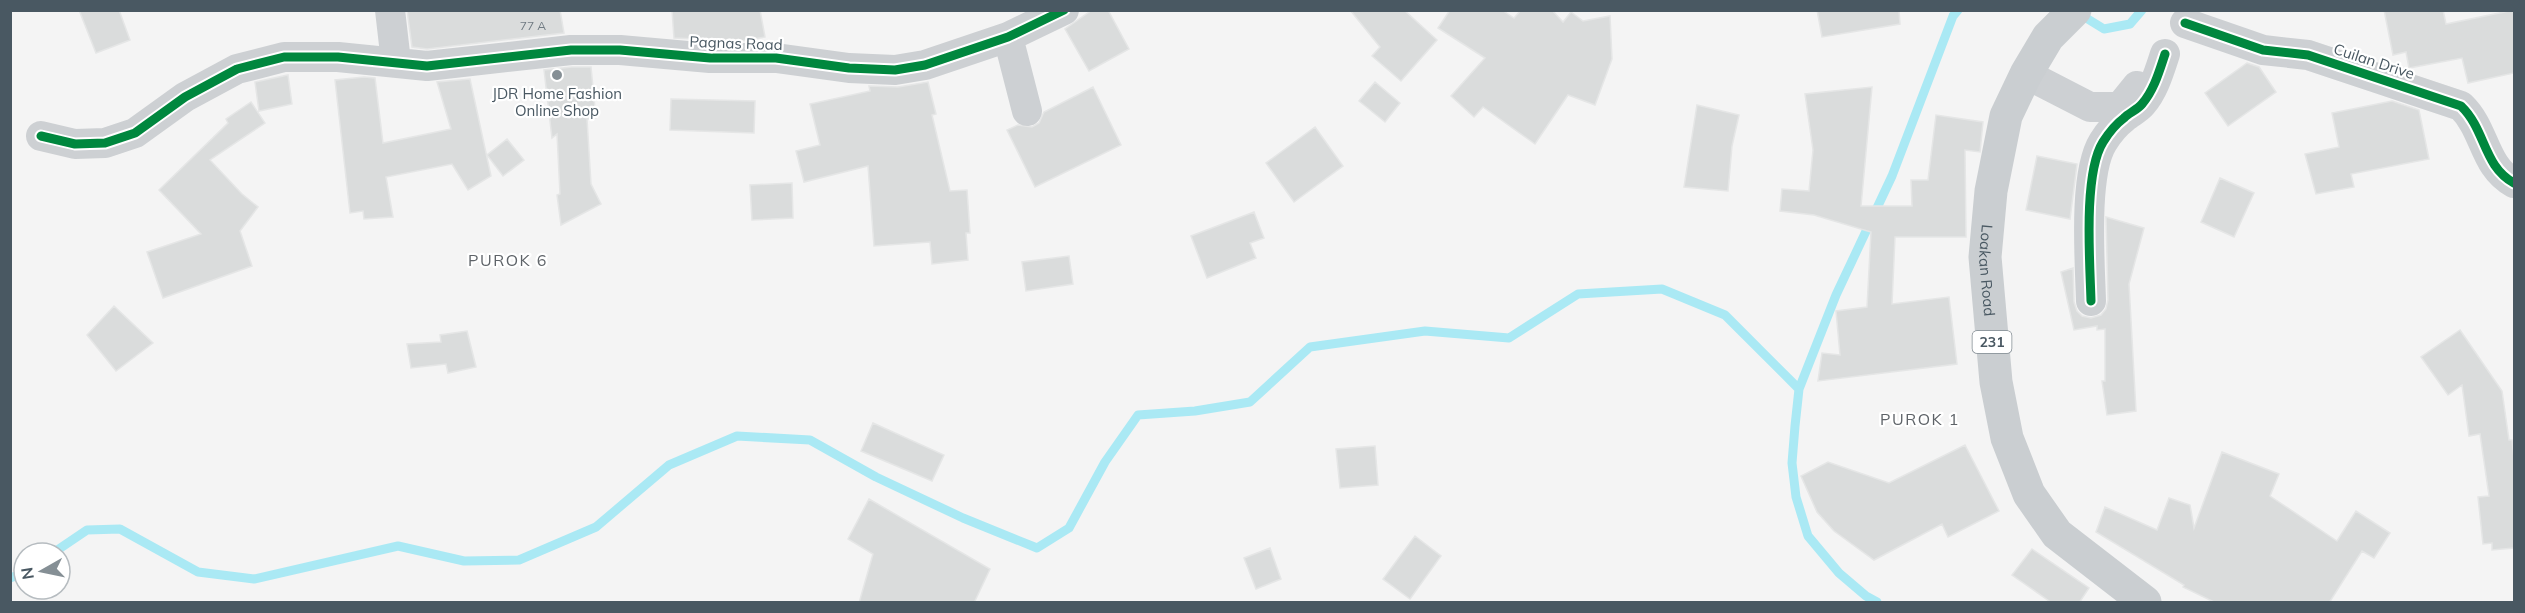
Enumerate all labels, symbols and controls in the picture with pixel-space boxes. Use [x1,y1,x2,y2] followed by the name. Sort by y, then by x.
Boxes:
[520,18,546,33] house number: 77 A
[689,32,783,54] street label: Pagnas Road
[2331,39,2417,83] street label: Cuilan Drive
[550,68,564,82] marker: JDR Home Fashion Online Shop
[492,84,622,120] place label: JDR Home Fashion Online Shop
[1975,224,2000,317] street label: Loakan Road
[468,250,548,270] district label: PUROK 6
[1972,331,2012,353] road number: 231
[1880,409,1960,429] district label: PUROK 1
[12,541,72,601] north arrow
[16,566,38,581] text: N

